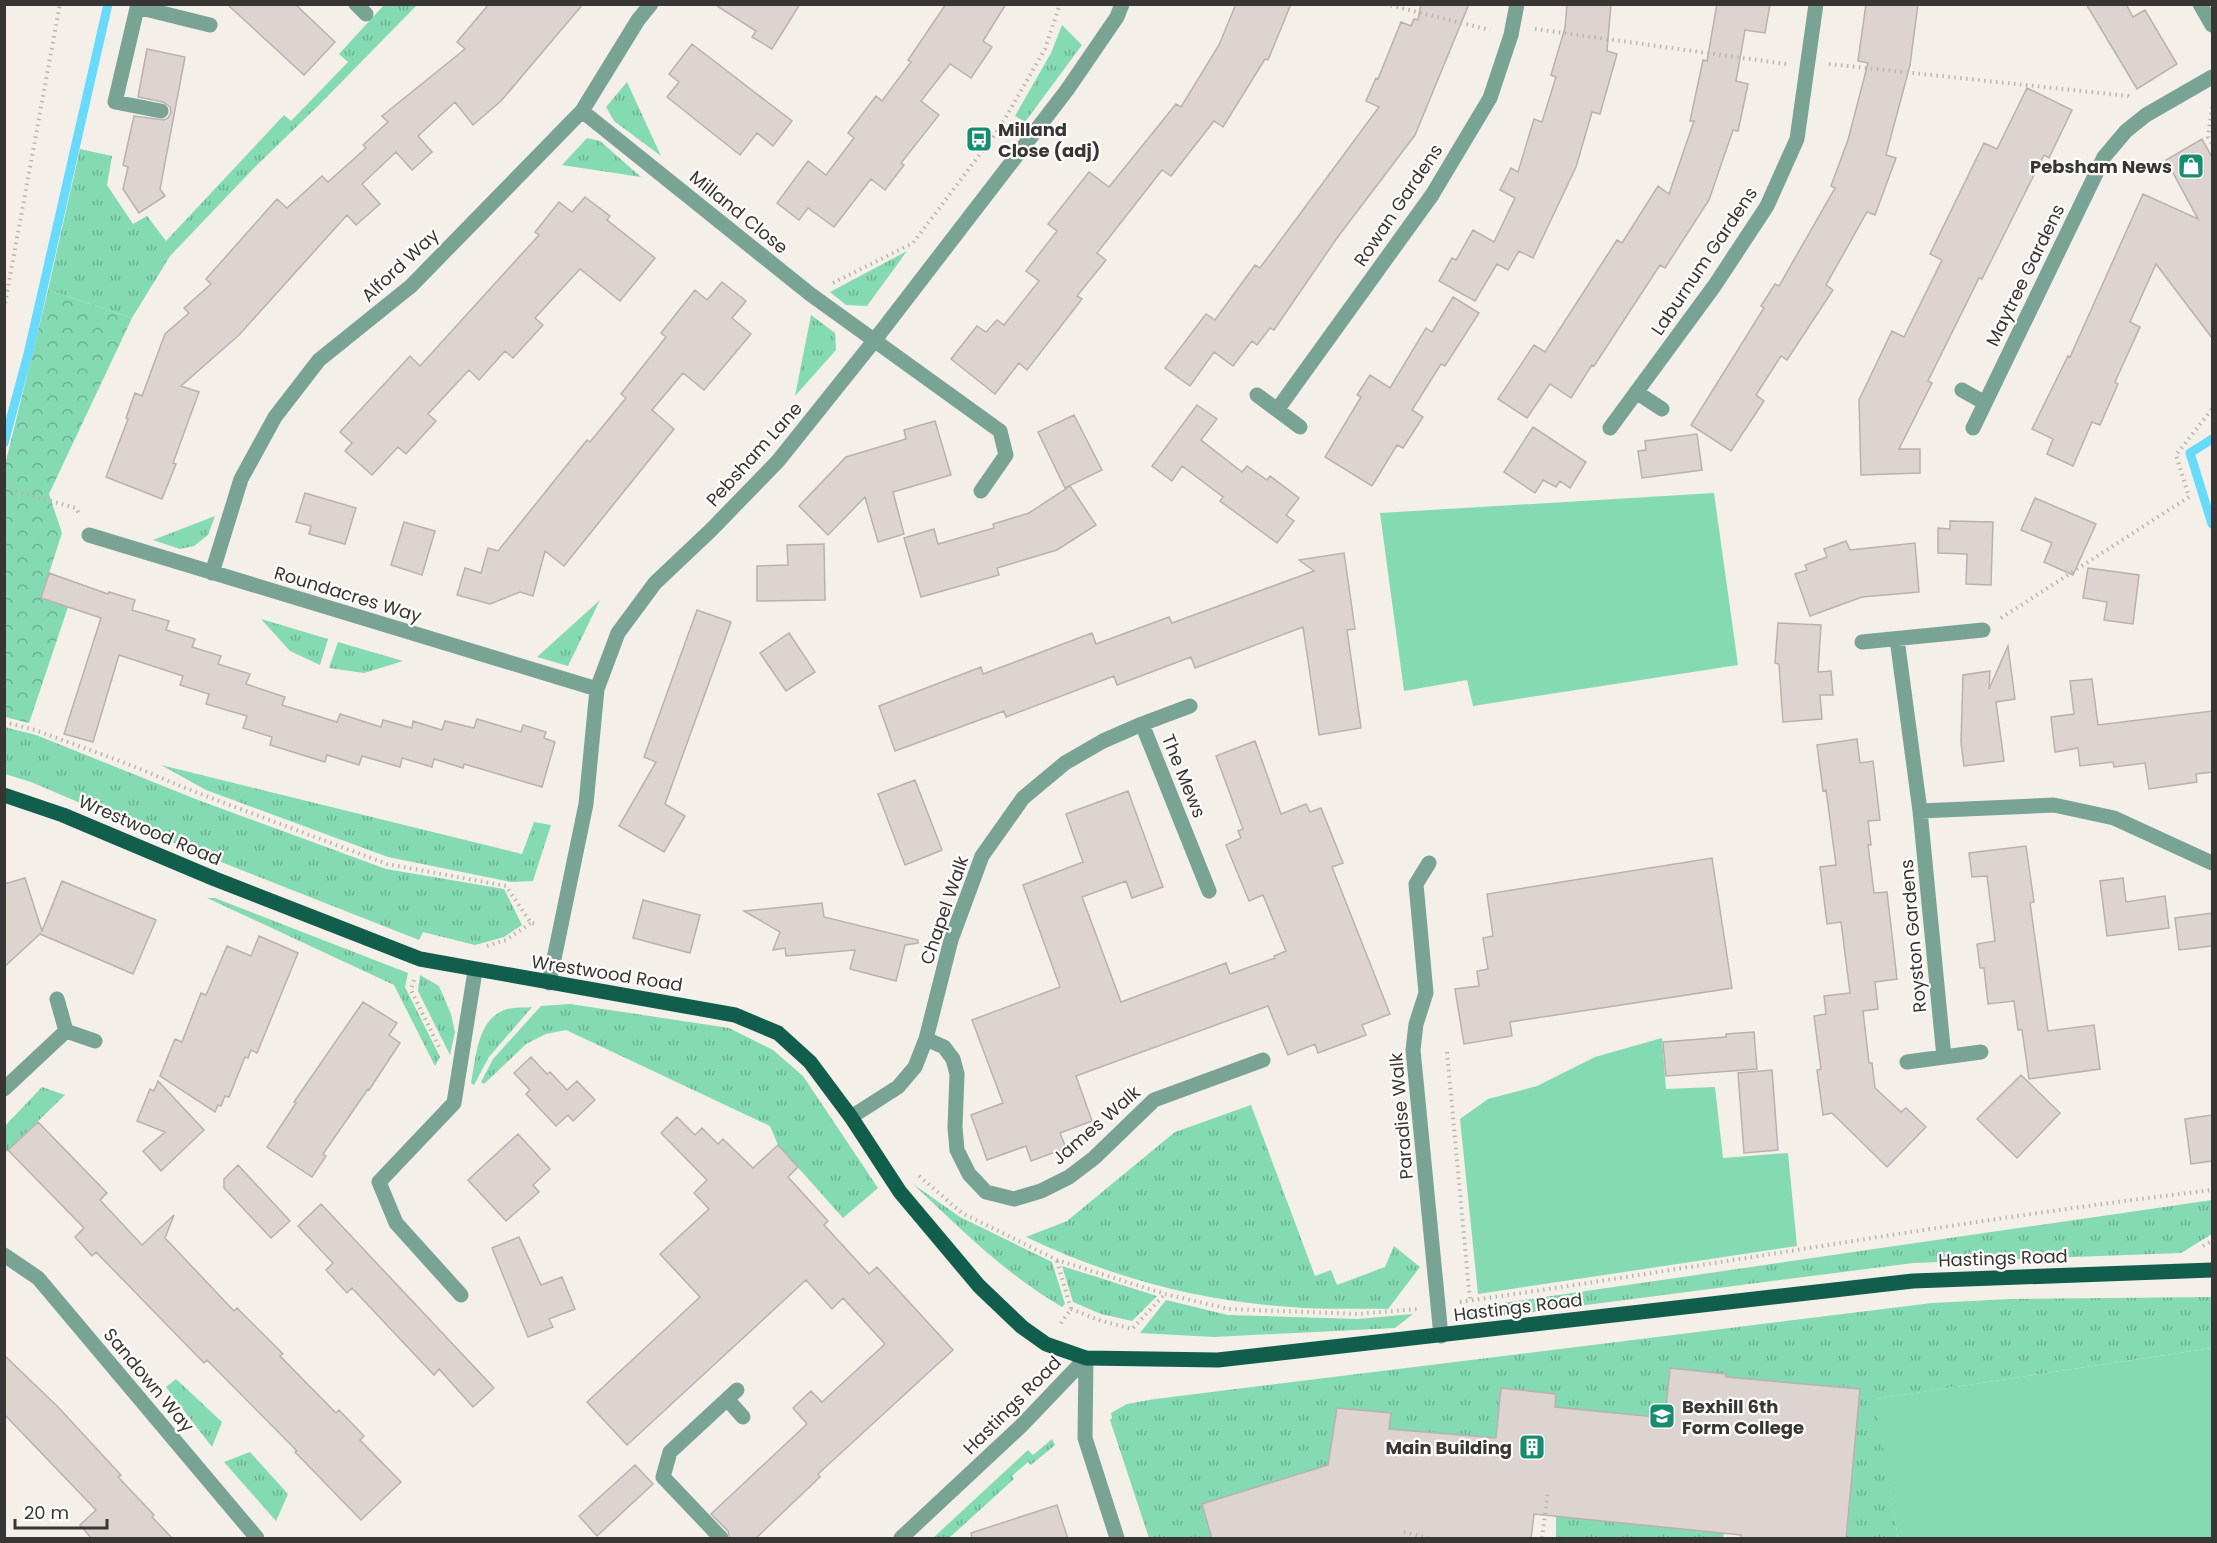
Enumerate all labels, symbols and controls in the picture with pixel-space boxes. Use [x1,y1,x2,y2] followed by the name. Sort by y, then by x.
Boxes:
[998,117,1100,163] place label: Milland Close (adj)
[964,124,994,154] bus stop icon: Milland Close (adj)
[1348,139,1448,271] street label: Rowan Gardens
[2176,151,2206,181] shop icon: Pebsham News
[2030,154,2172,179] place label: Pebsham News
[685,165,793,259] street label: Milland Close
[1645,182,1763,340] street label: Laburnum Gardens
[1980,200,2070,350] street label: Maytree Gardens
[356,223,444,307] street label: Alford Way
[700,396,808,512] street label: Pebsham Lane
[271,560,425,628] street label: Roundacres Way
[1156,730,1212,822] street label: The Mews
[75,789,225,871] street label: Wrestwood Road
[914,852,975,968] street label: Chapel Walk
[1894,858,1932,1014] street label: Royston Gardens
[530,949,684,997] street label: Wrestwood Road
[1383,1051,1419,1180] street label: Paradise Walk
[1047,1079,1146,1170] street label: James Walk
[1938,1243,2068,1273] street label: Hastings Road
[1452,1287,1584,1327] street label: Hastings Road
[98,1323,200,1437] street label: Sandown Way
[957,1350,1067,1460] street label: Hastings Road
[1682,1394,1804,1440] place label: Bexhill 6th Form College
[1647,1401,1677,1431] school or university icon: Bexhill 6th Form College
[1517,1432,1547,1462] building icon: Main Building
[1385,1435,1512,1460] place label: Main Building
[15,1492,106,1530] scale bar
[24,1500,69,1525] text: 20 m

